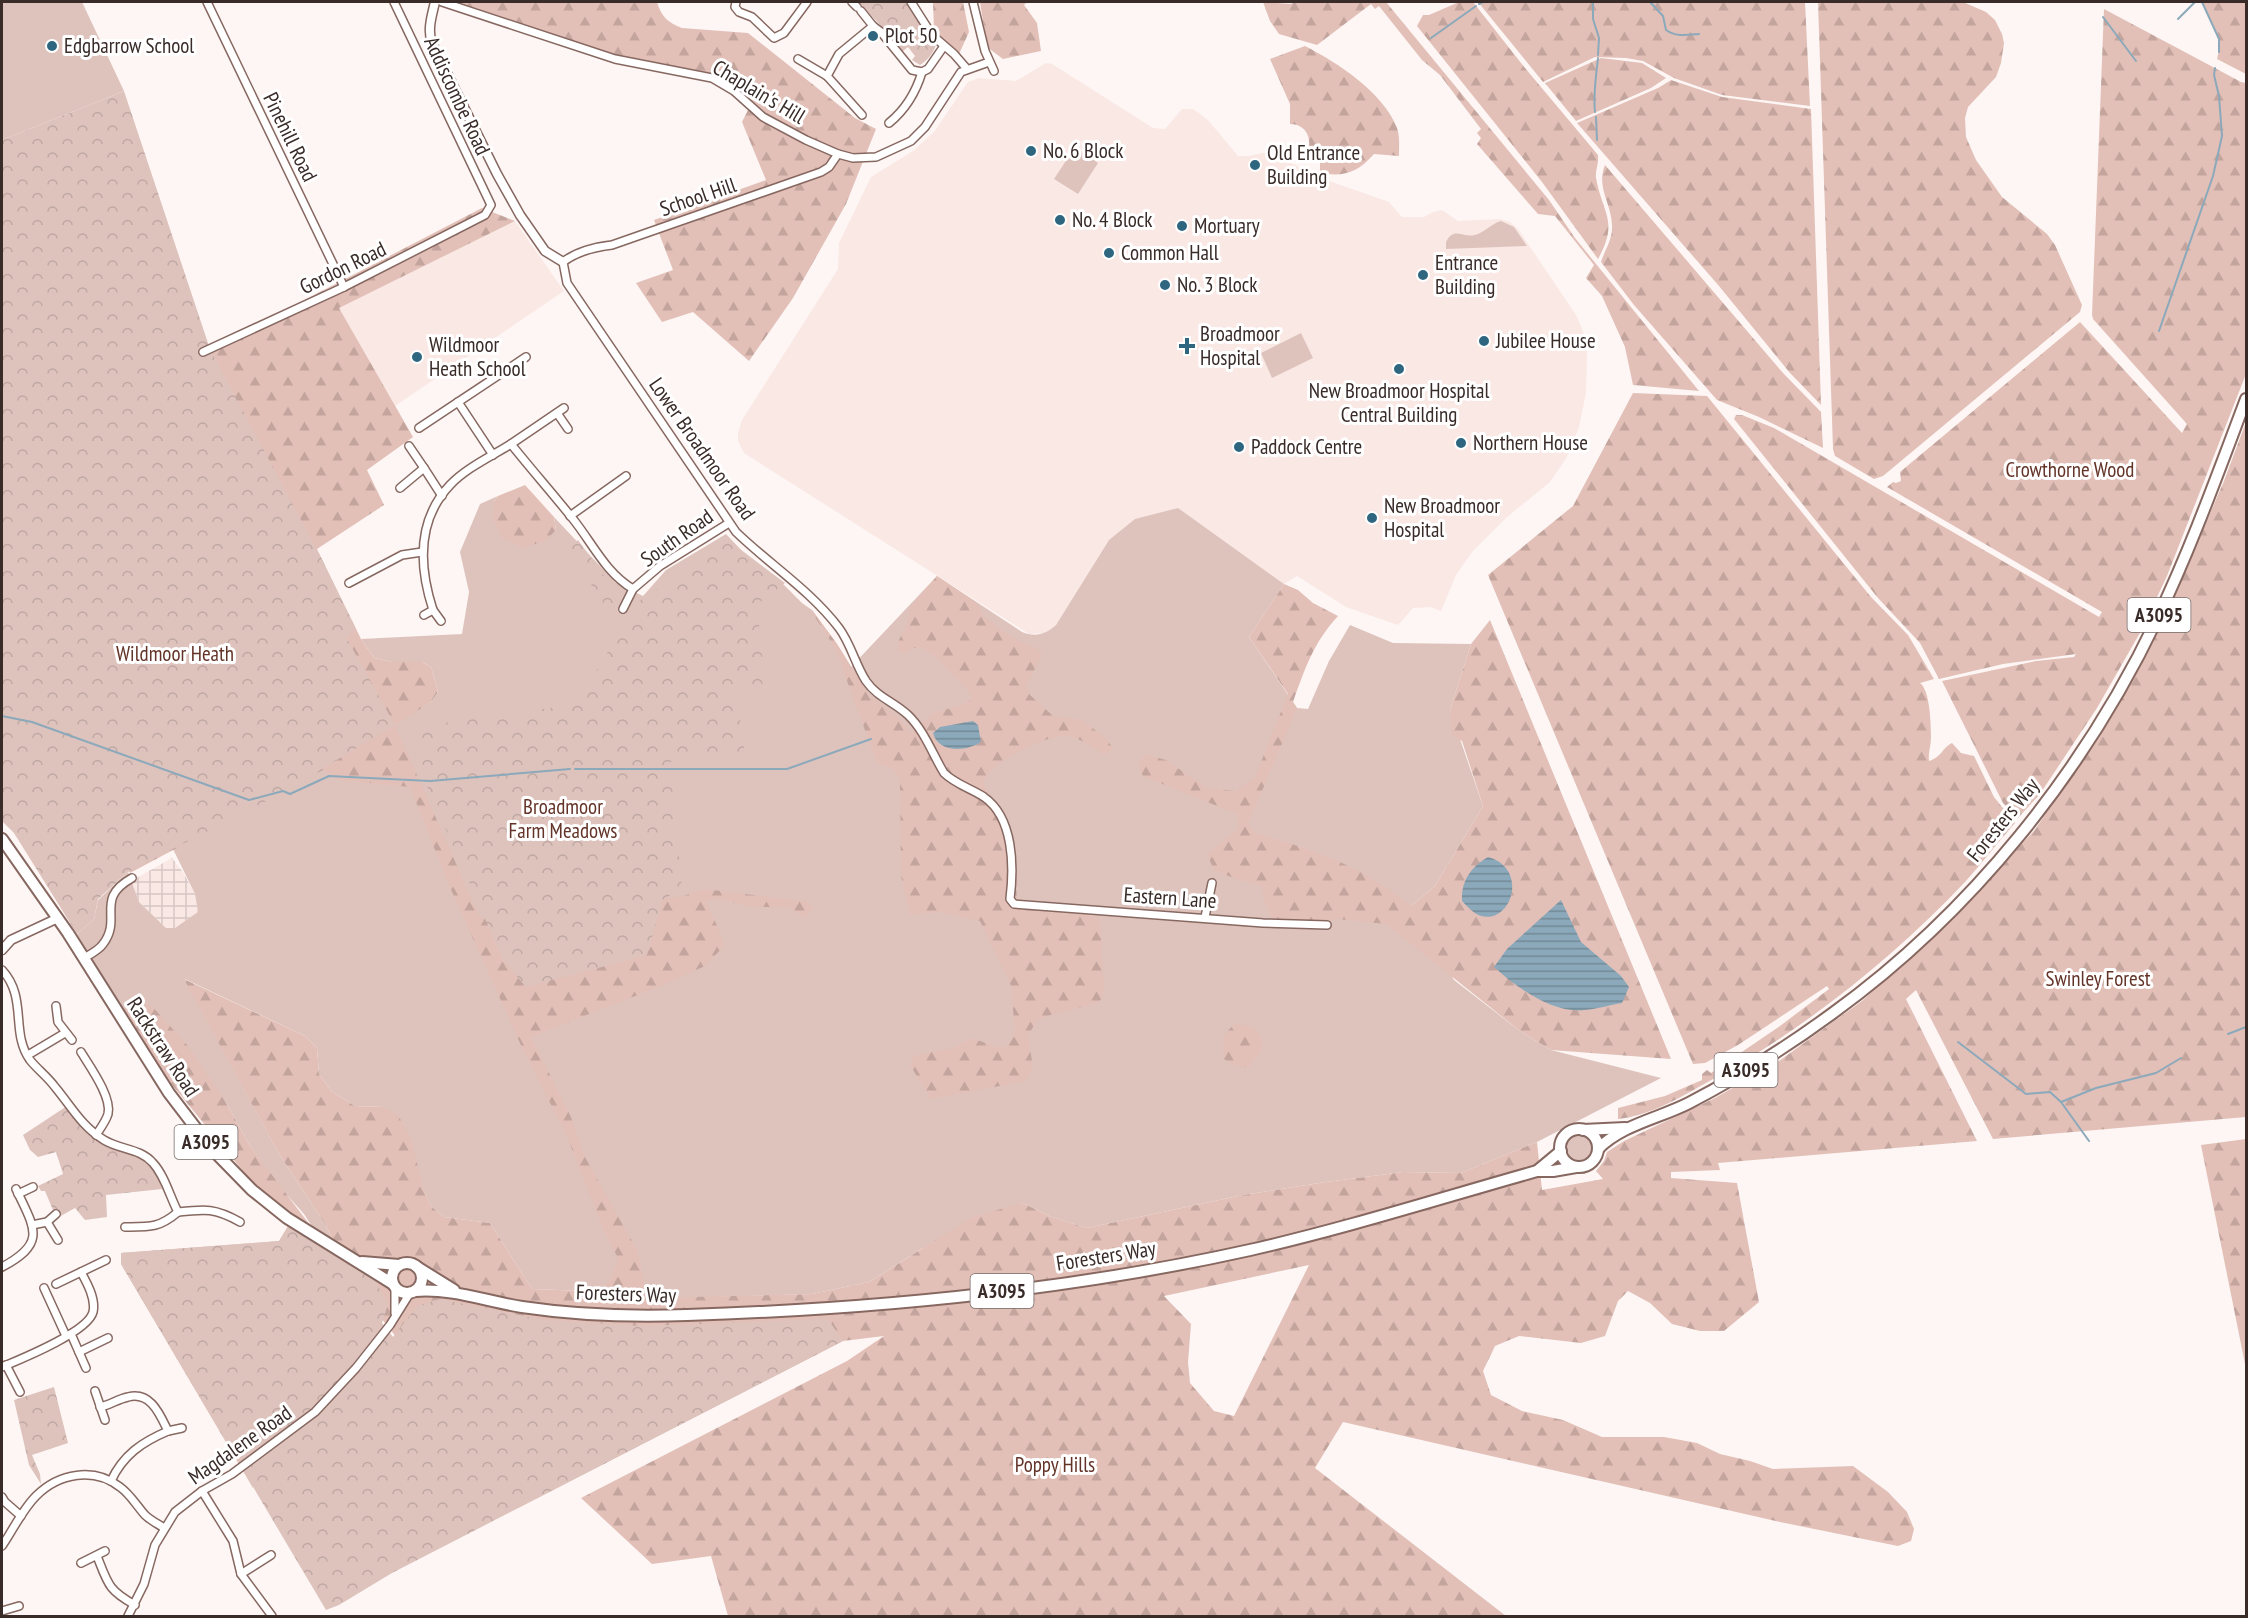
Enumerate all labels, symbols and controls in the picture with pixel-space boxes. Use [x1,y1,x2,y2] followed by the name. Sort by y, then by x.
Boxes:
[885,22,938,49] place label: Plot 50
[866,29,880,43] marker: Plot 50
[64,32,194,59] place label: Edgbarrow School
[418,32,497,159] street label: Addiscombe Road
[45,39,59,53] marker: Edgbarrow School
[708,53,811,130] street label: Chaplain's Hill
[257,88,324,186] street label: Pinehill Road
[1043,137,1124,164] place label: No. 6 Block
[1267,139,1360,190] place label: Old Entrance Building
[1024,144,1038,158] marker: No. 6 Block
[1248,158,1262,172] marker: Old Entrance Building
[656,171,740,222] street label: School Hill
[1072,206,1153,233] place label: No. 4 Block
[1194,212,1260,239] place label: Mortuary
[1053,213,1067,227] marker: No. 4 Block
[1175,219,1189,233] marker: Mortuary
[295,235,390,300] street label: Gordon Road
[1121,239,1219,266] place label: Common Hall
[1102,246,1116,260] marker: Common Hall
[1435,249,1498,300] place label: Entrance Building
[1416,268,1430,282] marker: Entrance Building
[1177,271,1258,298] place label: No. 3 Block
[1158,278,1172,292] marker: No. 3 Block
[1200,320,1280,371] place label: Broadmoor Hospital
[1495,327,1596,354] place label: Jubilee House
[429,331,526,382] place label: Wildmoor Heath School
[1477,334,1491,348] marker: Jubilee House
[1178,337,1196,355] marker: Broadmoor Hospital
[410,350,424,364] marker: Wildmoor Heath School
[1392,362,1406,376] marker: New Broadmoor Hospital Central Building
[643,372,762,525] street label: Lower Broadmoor Road
[1309,377,1489,428] place label: New Broadmoor Hospital Central Building
[1473,429,1588,456] place label: Northern House
[1251,433,1362,460] place label: Paddock Centre
[1454,436,1468,450] marker: Northern House
[1232,440,1246,454] marker: Paddock Centre
[2006,456,2134,483] park label: Crowthorne Wood
[1384,492,1500,543] place label: New Broadmoor Hospital
[635,503,718,572] street label: South Road
[1365,511,1379,525] marker: New Broadmoor Hospital
[2128,598,2190,632] road number: A3095
[116,640,234,667] park label: Wildmoor Heath
[1961,772,2045,867] street label: Foresters Way
[509,793,617,844] park label: Broadmoor Farm Meadows
[1123,881,1217,914] street label: Eastern Lane
[2045,965,2151,992] park label: Swinley Forest
[121,992,206,1102] street label: Rackstraw Road
[1714,1053,1778,1087] road number: A3095
[174,1125,238,1159] road number: A3095
[1054,1234,1158,1277] street label: Foresters Way
[970,1274,1034,1308] road number: A3095
[575,1278,677,1309] street label: Foresters Way
[183,1399,297,1490] street label: Magdalene Road
[1015,1451,1095,1478] park label: Poppy Hills

